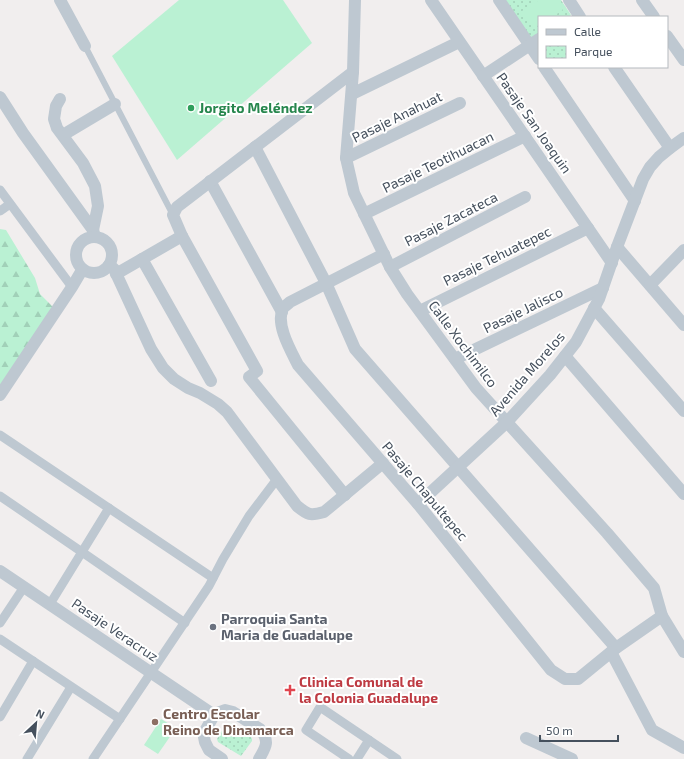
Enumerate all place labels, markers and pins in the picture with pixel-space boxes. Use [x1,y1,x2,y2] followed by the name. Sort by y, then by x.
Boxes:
[199,99,313,116] place label: Jorgito Meléndez
[186,103,196,113] marker: Jorgito Meléndez
[221,610,353,643] place label: Parroquia Santa Maria de Guadalupe
[208,622,218,632] marker: Parroquia Santa Maria de Guadalupe
[299,673,438,706] place label: Clinica Comunal de la Colonia Guadalupe
[284,684,296,696] marker: Clinica Comunal de la Colonia Guadalupe
[163,705,294,738] place label: Centro Escolar Reino de Dinamarca
[150,717,160,727] marker: Centro Escolar Reino de Dinamarca

